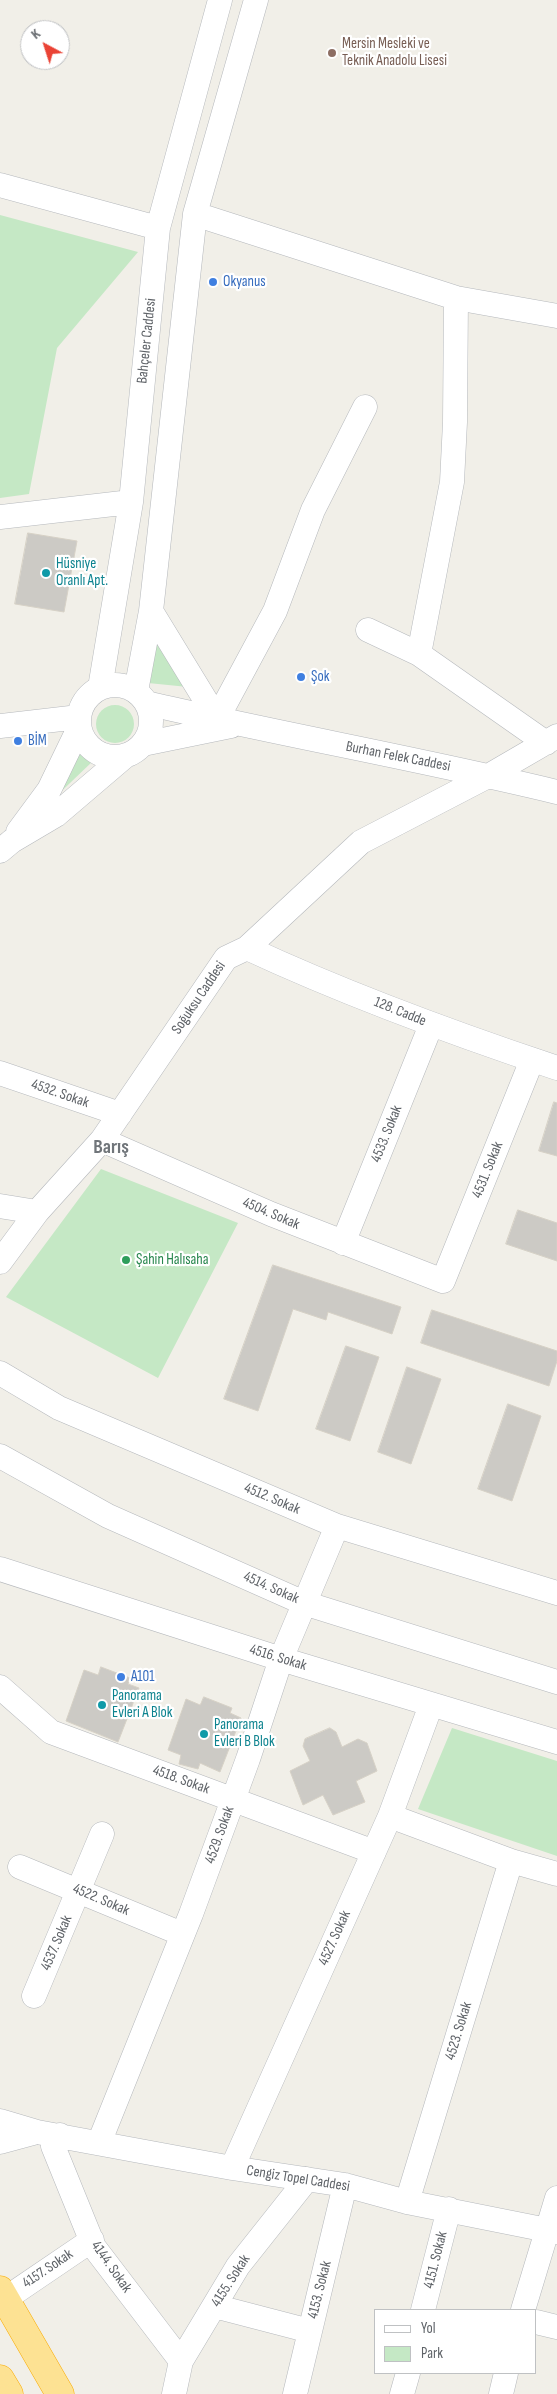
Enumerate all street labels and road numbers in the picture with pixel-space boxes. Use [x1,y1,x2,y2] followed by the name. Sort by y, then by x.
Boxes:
[134,297,160,385] street label: Bahçeler Caddesi
[344,738,452,776] street label: Burhan Felek Caddesi
[168,958,230,1038] street label: Soğuksu Caddesi
[371,993,429,1031] street label: 128. Cadde
[29,1076,91,1112] street label: 4532. Sokak
[367,1103,407,1165] street label: 4533. Sokak
[469,1139,507,1201] street label: 4531. Sokak
[240,1194,302,1234] street label: 4504. Sokak
[241,1479,303,1519] street label: 4512. Sokak
[240,1568,302,1608] street label: 4514. Sokak
[247,1641,309,1675] street label: 4516. Sokak
[150,1761,212,1799] street label: 4518. Sokak
[201,1804,239,1866] street label: 4529. Sokak
[70,1880,132,1920] street label: 4522. Sokak
[315,1908,355,1968] street label: 4527. Sokak
[37,1913,77,1973] street label: 4537. Sokak
[442,2000,476,2062] street label: 4523. Sokak
[245,2162,351,2196] street label: Cengiz Topel Caddesi
[420,2230,452,2290] street label: 4151. Sokak
[87,2238,135,2296] street label: 4144. Sokak
[19,2246,77,2292] street label: 4157. Sokak
[207,2251,255,2311] street label: 4155. Sokak
[304,2259,336,2321] street label: 4153. Sokak

